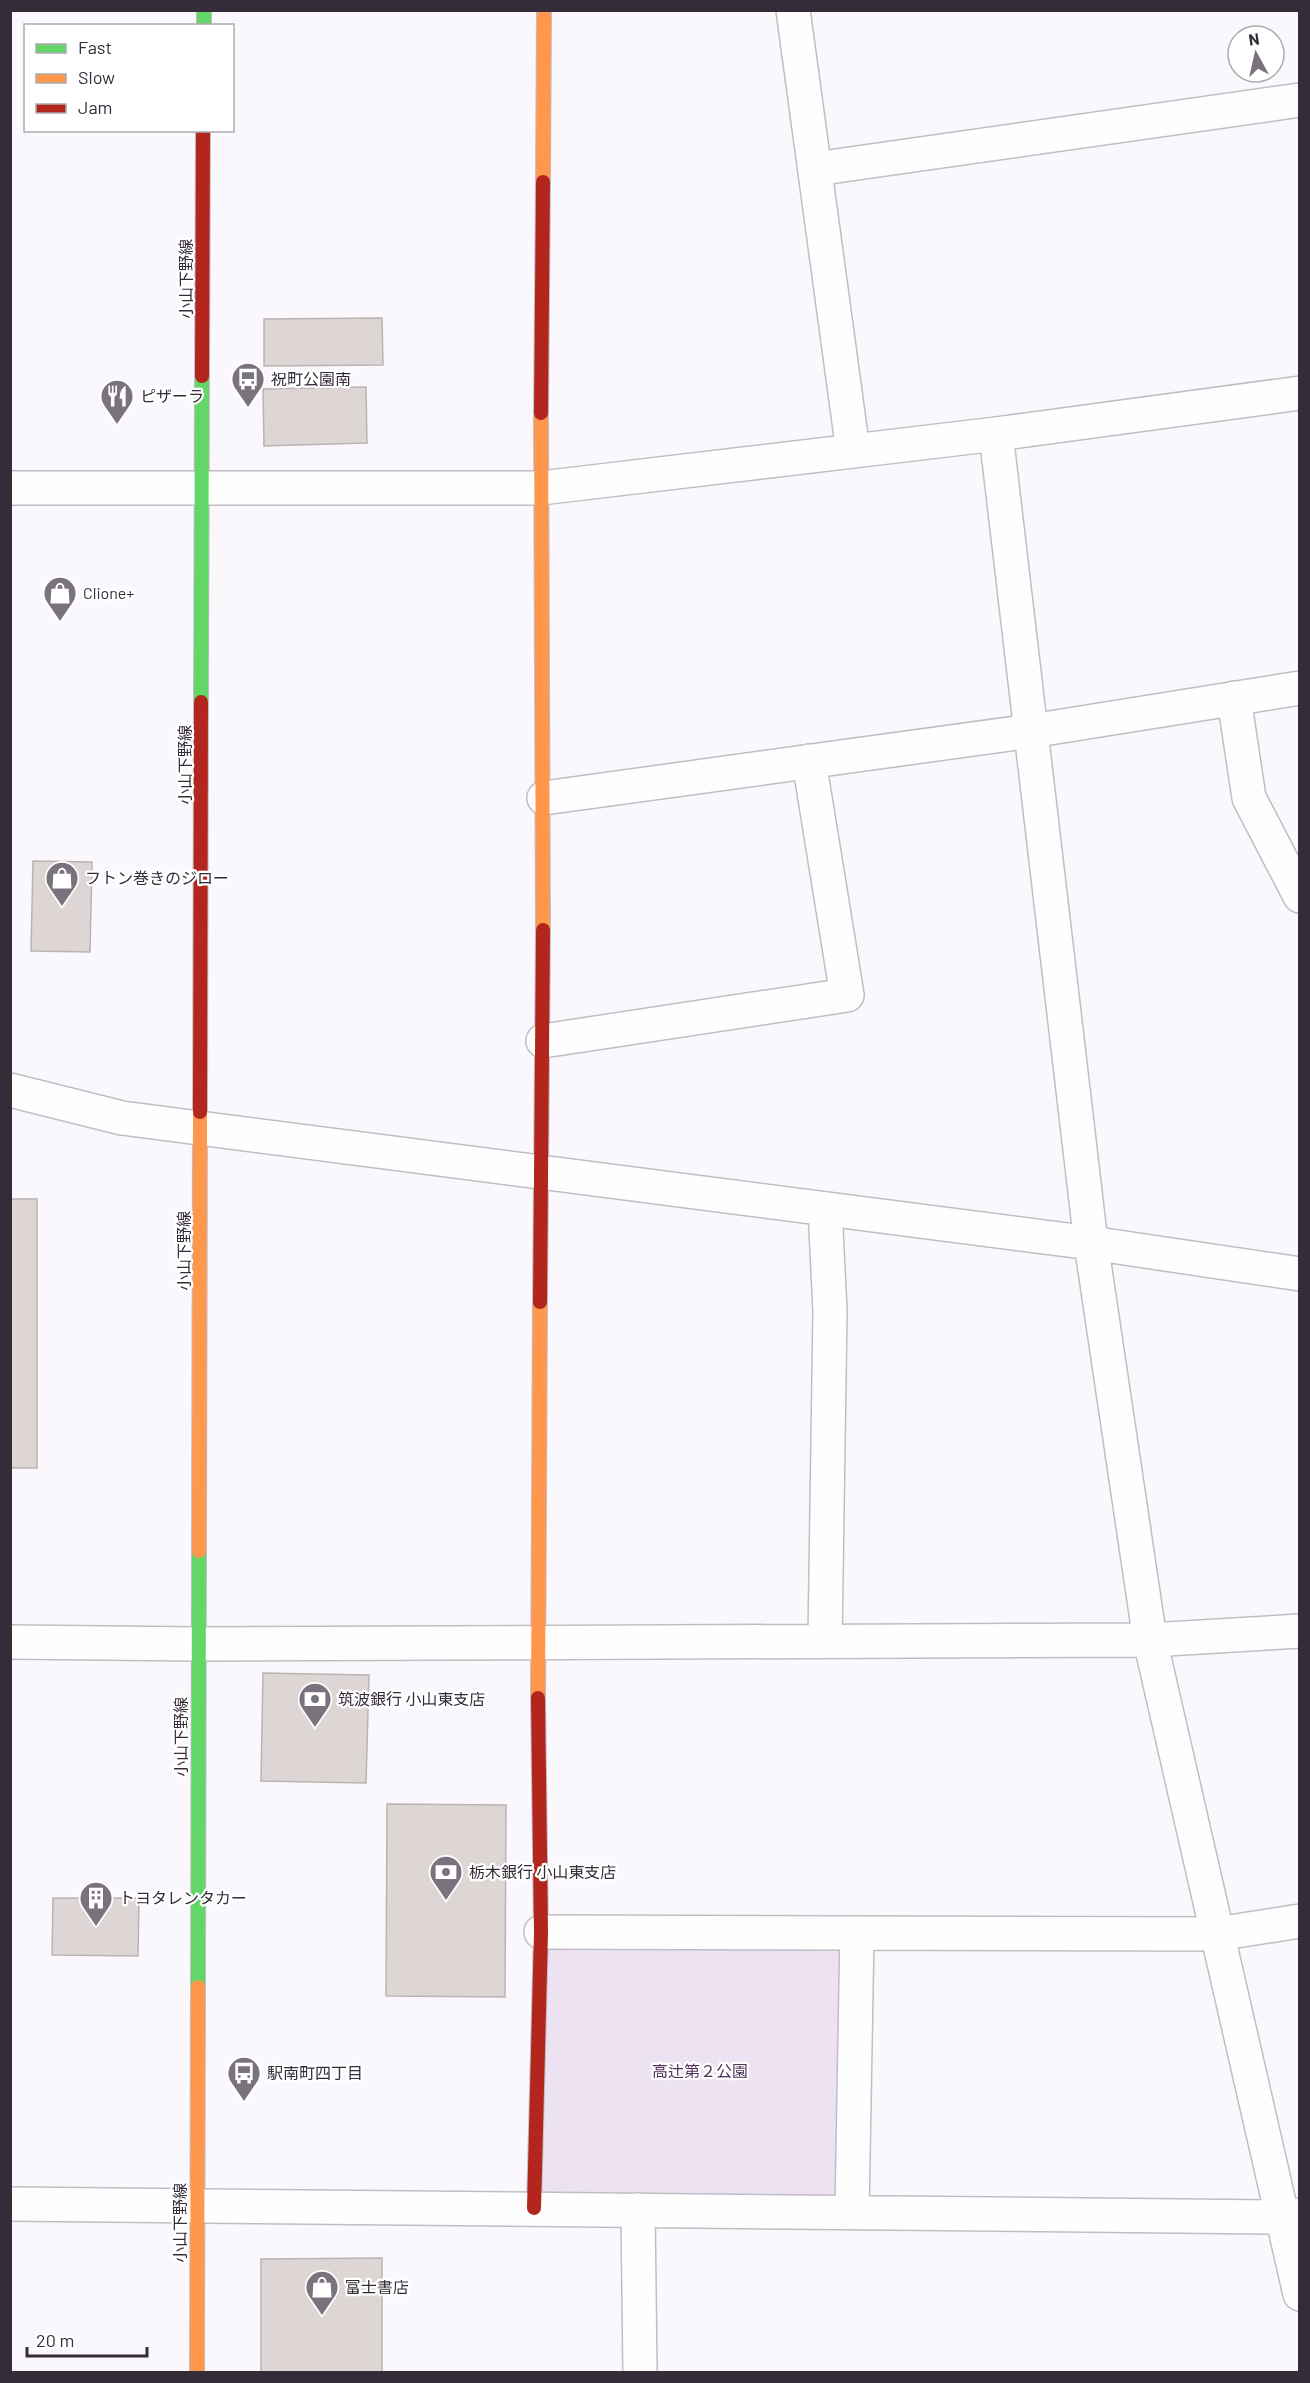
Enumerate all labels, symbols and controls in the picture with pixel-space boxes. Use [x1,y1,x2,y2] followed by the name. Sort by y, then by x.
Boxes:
[24,24,234,132] legend
[1226,24,1286,84] north arrow
[1247,29,1260,49] text: N
[78,36,112,58] text: Fast
[78,66,115,88] text: Slow
[78,96,112,118] text: Jam
[176,239,195,319] street label: 小山下野線
[230,361,266,408] bus stop icon: 祝町公園南
[271,369,351,388] place label: 祝町公園南
[99,378,135,425] restaurant icon: ピザーラ
[140,386,204,405] place label: ピザーラ
[42,575,78,622] shop icon: Clione+
[83,583,134,602] place label: Clione+
[175,725,194,805] street label: 小山下野線
[44,860,80,907] shop icon: フトン巻きのジロー
[85,868,229,887] place label: フトン巻きのジロー
[174,1211,193,1291] street label: 小山下野線
[297,1681,333,1728] bank icon: 筑波銀行 小山東支店
[338,1689,485,1708] place label: 筑波銀行 小山東支店
[171,1697,190,1777] street label: 小山下野線
[428,1854,464,1901] bank icon: 栃木銀行 小山東支店
[469,1862,616,1881] place label: 栃木銀行 小山東支店
[78,1880,114,1927] building icon: トヨタレンタカー
[119,1888,247,1907] place label: トヨタレンタカー
[226,2055,262,2102] bus stop icon: 駅南町四丁目
[652,2061,748,2080] park label: 高辻第２公園
[267,2063,363,2082] place label: 駅南町四丁目
[170,2183,189,2263] street label: 小山下野線
[304,2269,340,2316] shop icon: 富士書店
[345,2277,409,2296] place label: 富士書店
[27,2320,147,2358] scale bar
[36,2329,74,2351] text: 20 m

